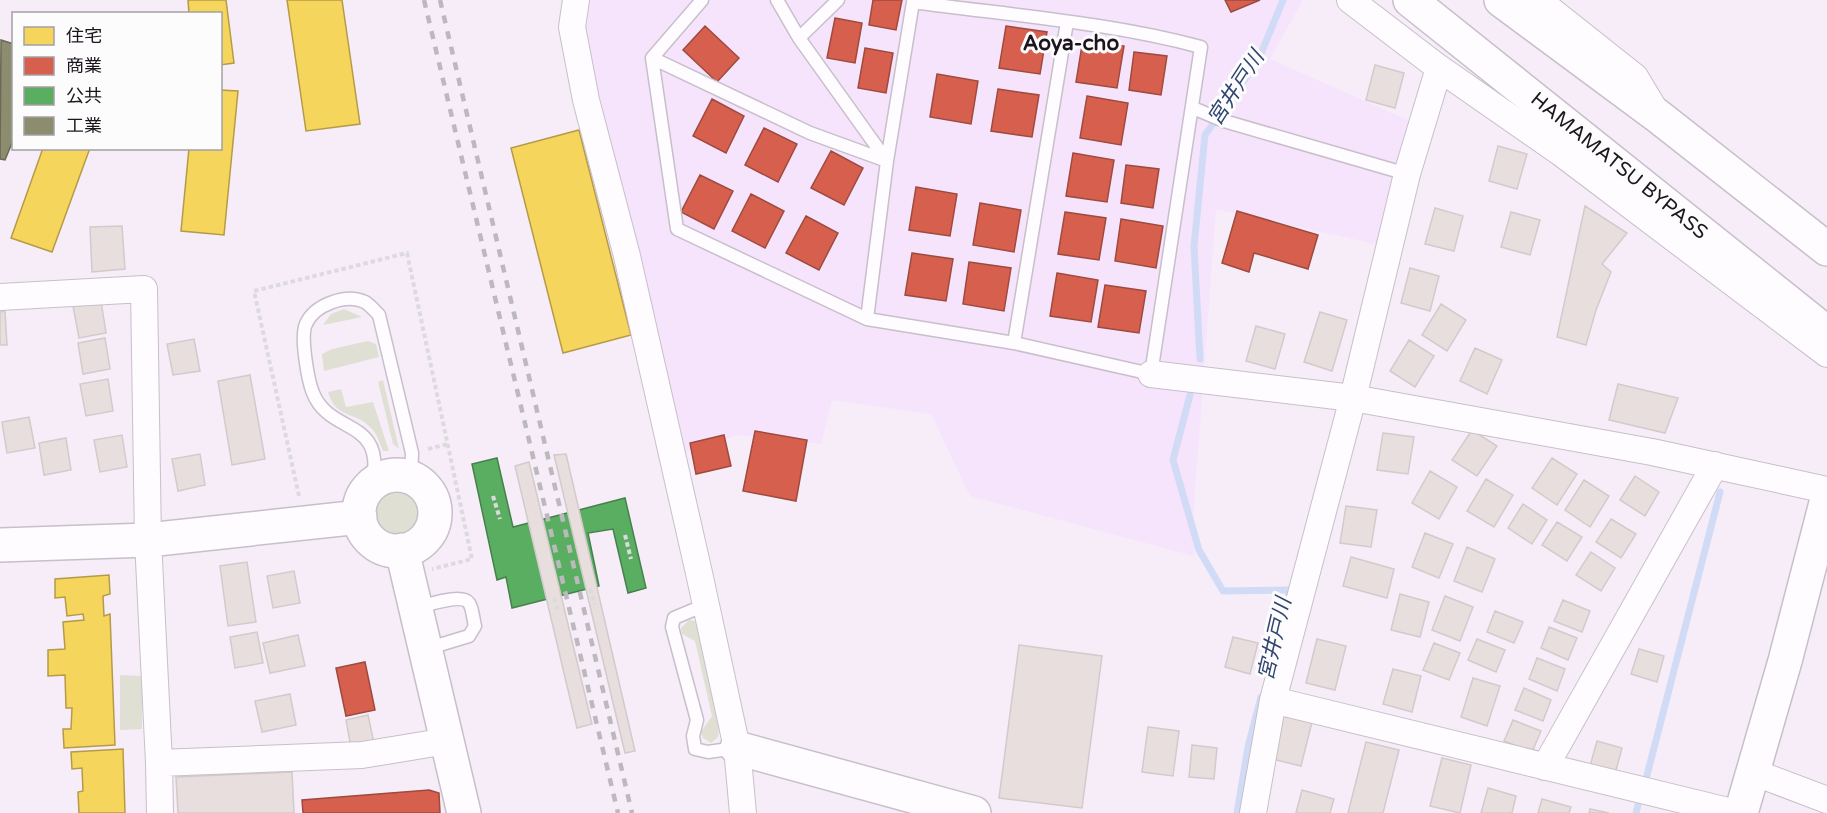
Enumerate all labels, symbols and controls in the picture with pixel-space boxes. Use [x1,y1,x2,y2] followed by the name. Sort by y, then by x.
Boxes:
[12,12,222,150] legend
[66,25,102,47] text: 住宅
[1023,31,1119,56] district label: Aoya-cho
[1203,44,1270,130] water label: 宮井戸川
[66,55,102,77] text: 商業
[66,85,102,107] text: 公共
[1526,87,1712,245] street label: HAMAMATSU BYPASS
[66,115,102,137] text: 工業
[1253,593,1297,683] water label: 宮井戸川

